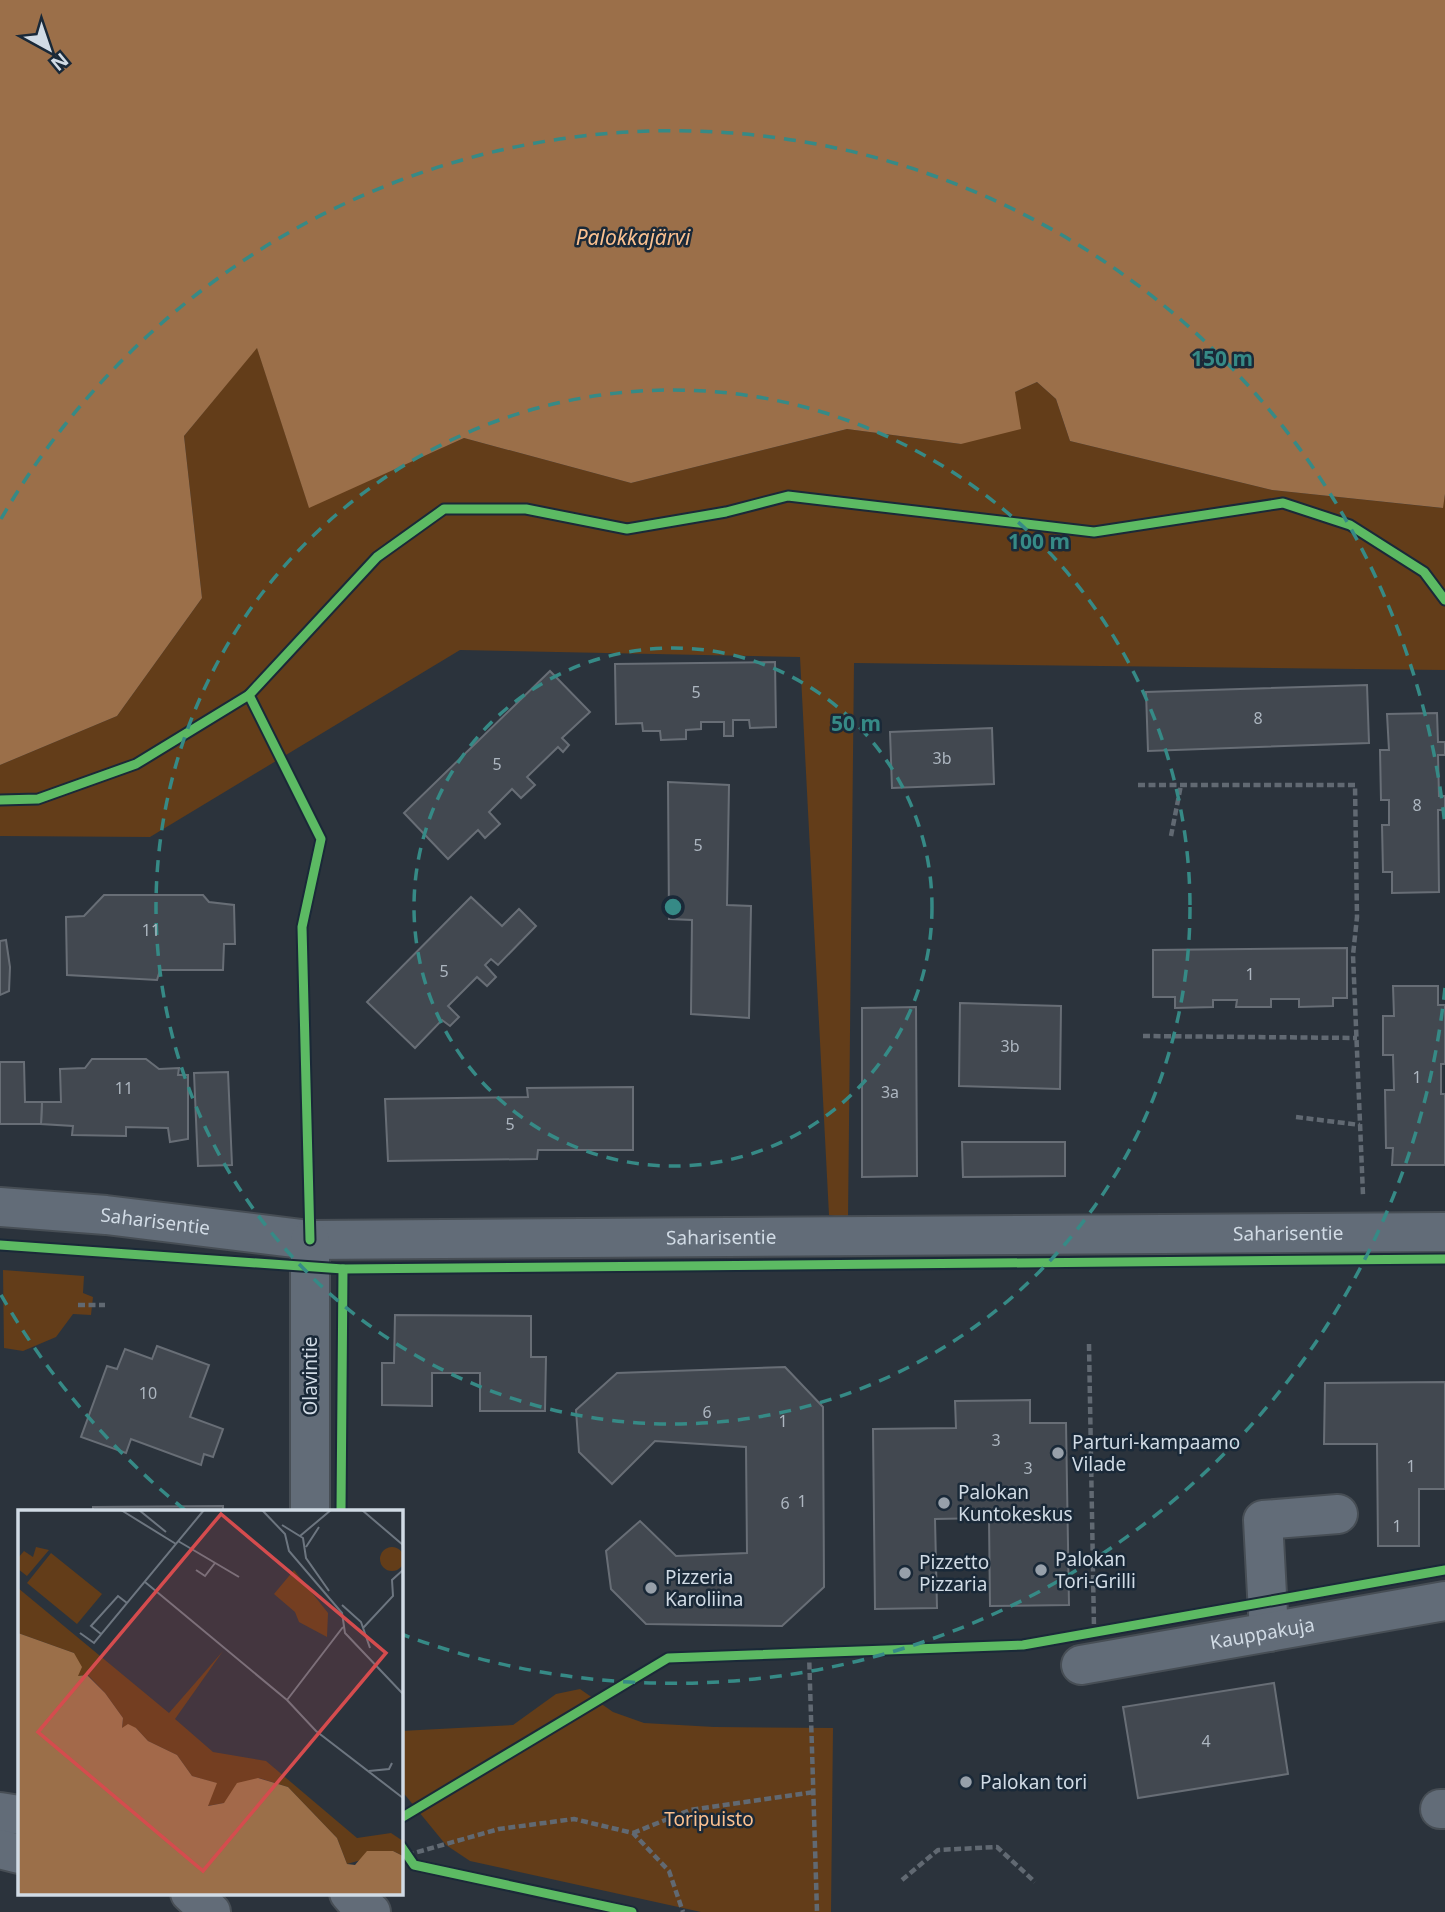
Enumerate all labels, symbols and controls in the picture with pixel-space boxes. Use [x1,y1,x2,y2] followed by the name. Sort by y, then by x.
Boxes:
[14,14,84,84] north arrow
[46,47,74,77] text: N
[576,223,691,251] water label: Palokkajärvi
[1191,344,1253,372] text: 150 m
[1008,527,1070,555] text: 100 m
[691,681,701,703] house number: 5
[1253,707,1263,729] house number: 8
[831,709,881,737] text: 50 m
[933,747,952,769] house number: 3b
[492,753,502,775] house number: 5
[1412,794,1422,816] house number: 8
[693,834,703,856] house number: 5
[661,895,685,919] centre of rings
[142,919,160,941] house number: 11
[439,960,449,982] house number: 5
[1245,963,1255,985] house number: 1
[1001,1035,1020,1057] house number: 3b
[1412,1066,1422,1088] house number: 1
[115,1077,133,1099] house number: 11
[881,1081,899,1103] house number: 3a
[505,1113,515,1135] house number: 5
[100,1202,212,1241] street label: Saharisentie
[1233,1220,1343,1246] street label: Saharisentie
[666,1224,776,1250] street label: Saharisentie
[297,1336,323,1416] street label: Olavintie
[139,1382,157,1404] house number: 10
[702,1401,712,1423] house number: 6
[778,1410,788,1432] house number: 1
[991,1429,1001,1451] house number: 3
[1072,1429,1240,1477] place label: Parturi-kampaamo Vilade
[1050,1445,1066,1461] marker: Parturi-kampaamo Vilade
[1406,1455,1416,1477] house number: 1
[1023,1457,1033,1479] house number: 3
[958,1479,1073,1527] place label: Palokan Kuntokeskus
[797,1490,807,1512] house number: 1
[780,1492,790,1514] house number: 6
[936,1495,952,1511] marker: Palokan Kuntokeskus
[18,1510,402,1895] inset map
[1392,1515,1402,1537] house number: 1
[1055,1546,1136,1594] place label: Palokan Tori-Grilli
[919,1549,989,1597] place label: Pizzetto Pizzaria
[1033,1562,1049,1578] marker: Palokan Tori-Grilli
[665,1564,744,1612] place label: Pizzeria Karoliina
[897,1565,913,1581] marker: Pizzetto Pizzaria
[643,1580,659,1596] marker: Pizzeria Karoliina
[1208,1611,1317,1655] street label: Kauppakuja
[1201,1730,1211,1752] house number: 4
[980,1769,1087,1795] place label: Palokan tori
[958,1774,974,1790] marker: Palokan tori
[664,1806,754,1832] park label: Toripuisto

